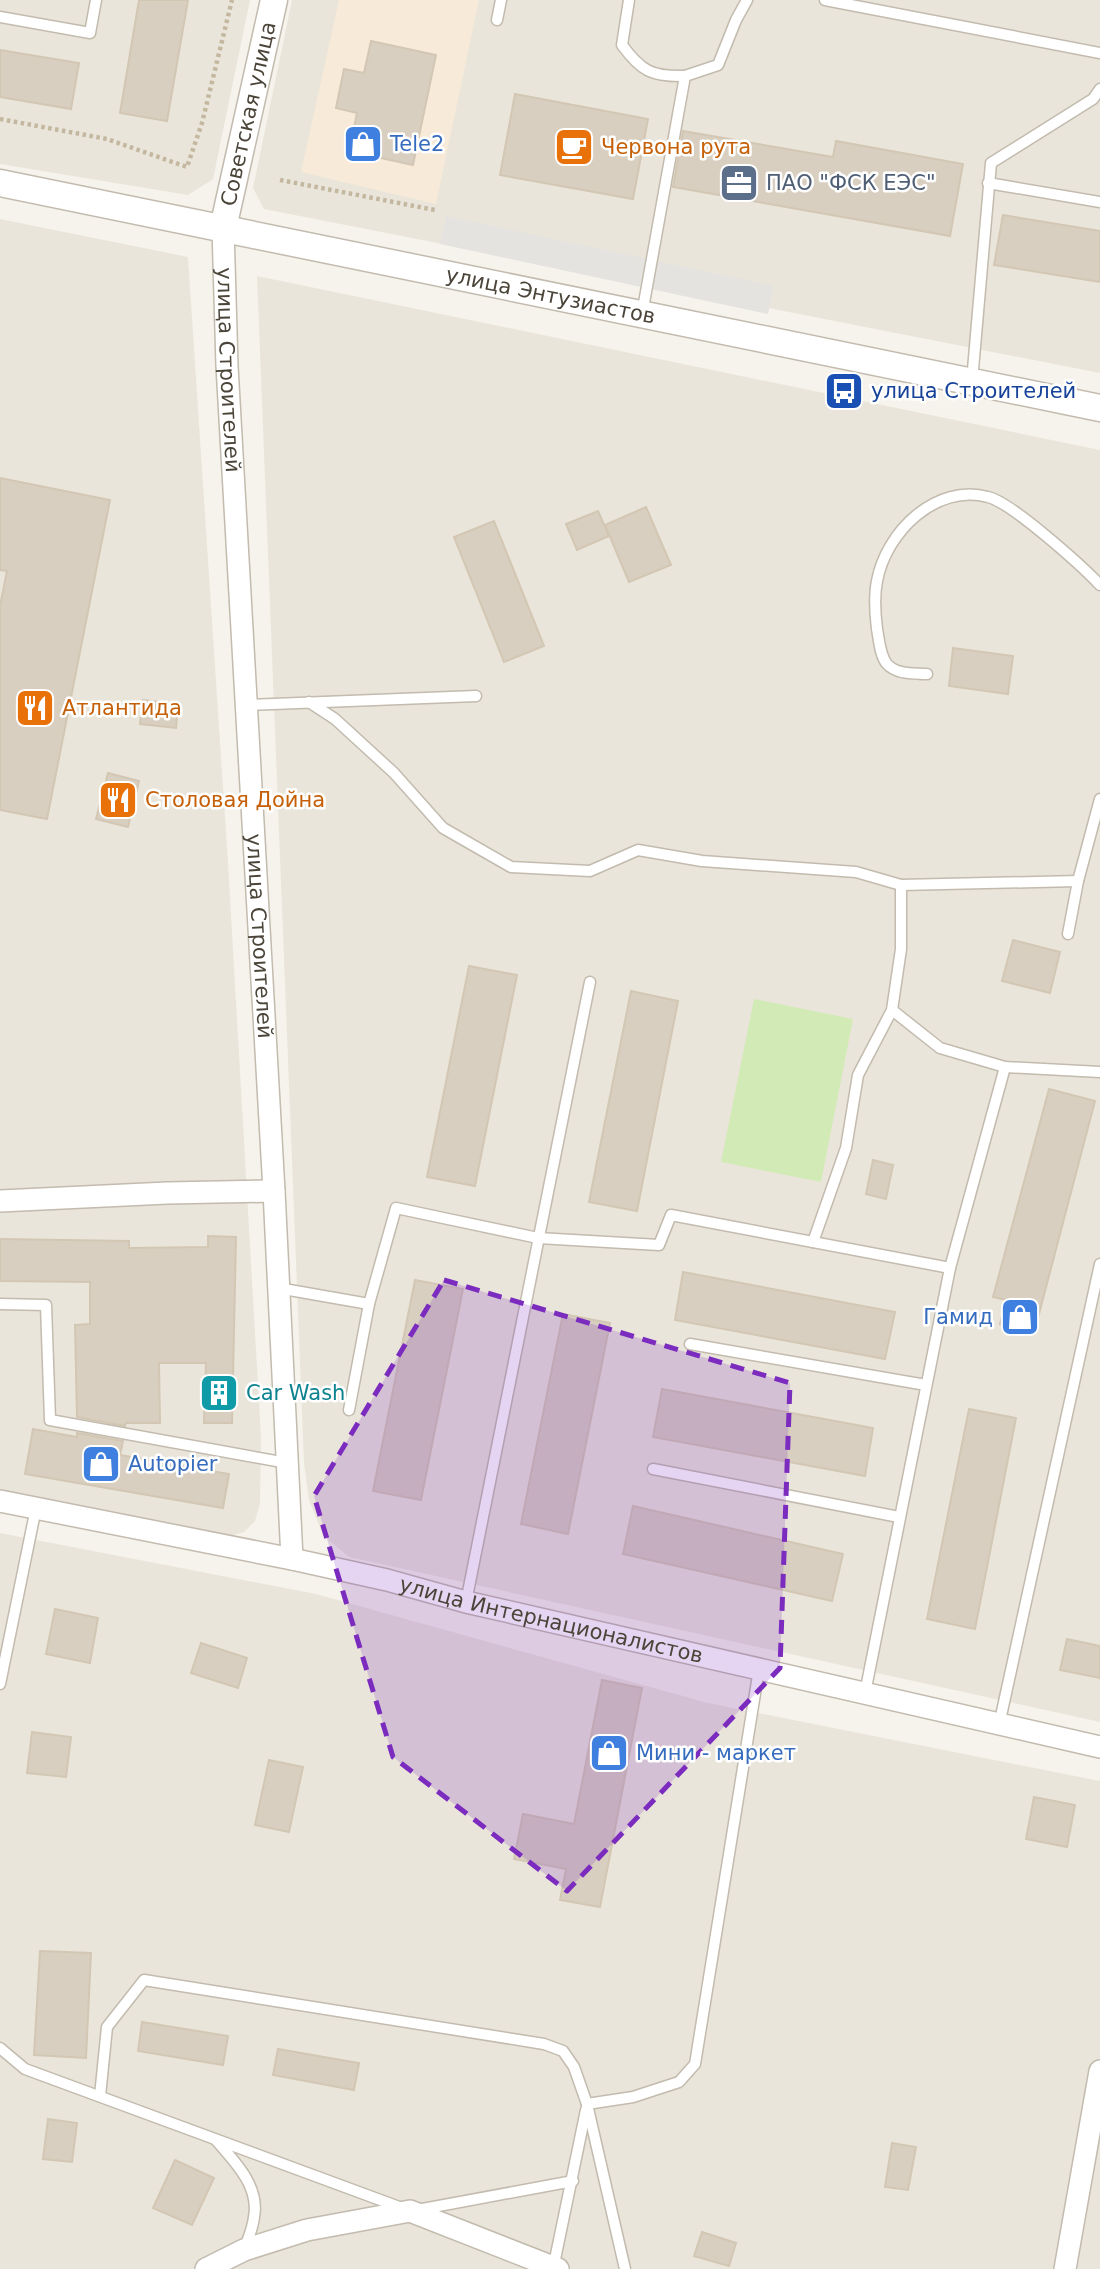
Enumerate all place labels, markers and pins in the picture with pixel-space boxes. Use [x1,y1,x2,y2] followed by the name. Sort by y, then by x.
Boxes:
[342,123,384,165] shop icon: Tele2
[553,126,595,168] cafe icon: Червона рута
[389,132,444,156] place label: Tele2
[601,135,751,159] place label: Червона рута
[718,162,760,204] office icon: ПАО "ФСК ЕЭС"
[766,171,936,195] place label: ПАО "ФСК ЕЭС"
[823,370,865,412] bus stop icon: улица Строителей
[871,379,1076,403] place label: улица Строителей
[14,687,56,729] restaurant icon: Атлантида
[62,696,182,720] place label: Атлантида
[97,779,139,821] restaurant icon: Столовая Дойна
[145,788,325,812] place label: Столовая Дойна
[999,1296,1041,1338] shop icon: Гамид
[923,1305,993,1329] place label: Гамид
[198,1372,240,1414] building icon: Car Wash
[246,1381,345,1405] place label: Car Wash
[80,1443,122,1485] shop icon: Autopier
[128,1452,218,1476] place label: Autopier
[588,1732,630,1774] shop icon: Мини - маркет
[636,1741,796,1765] place label: Мини - маркет

